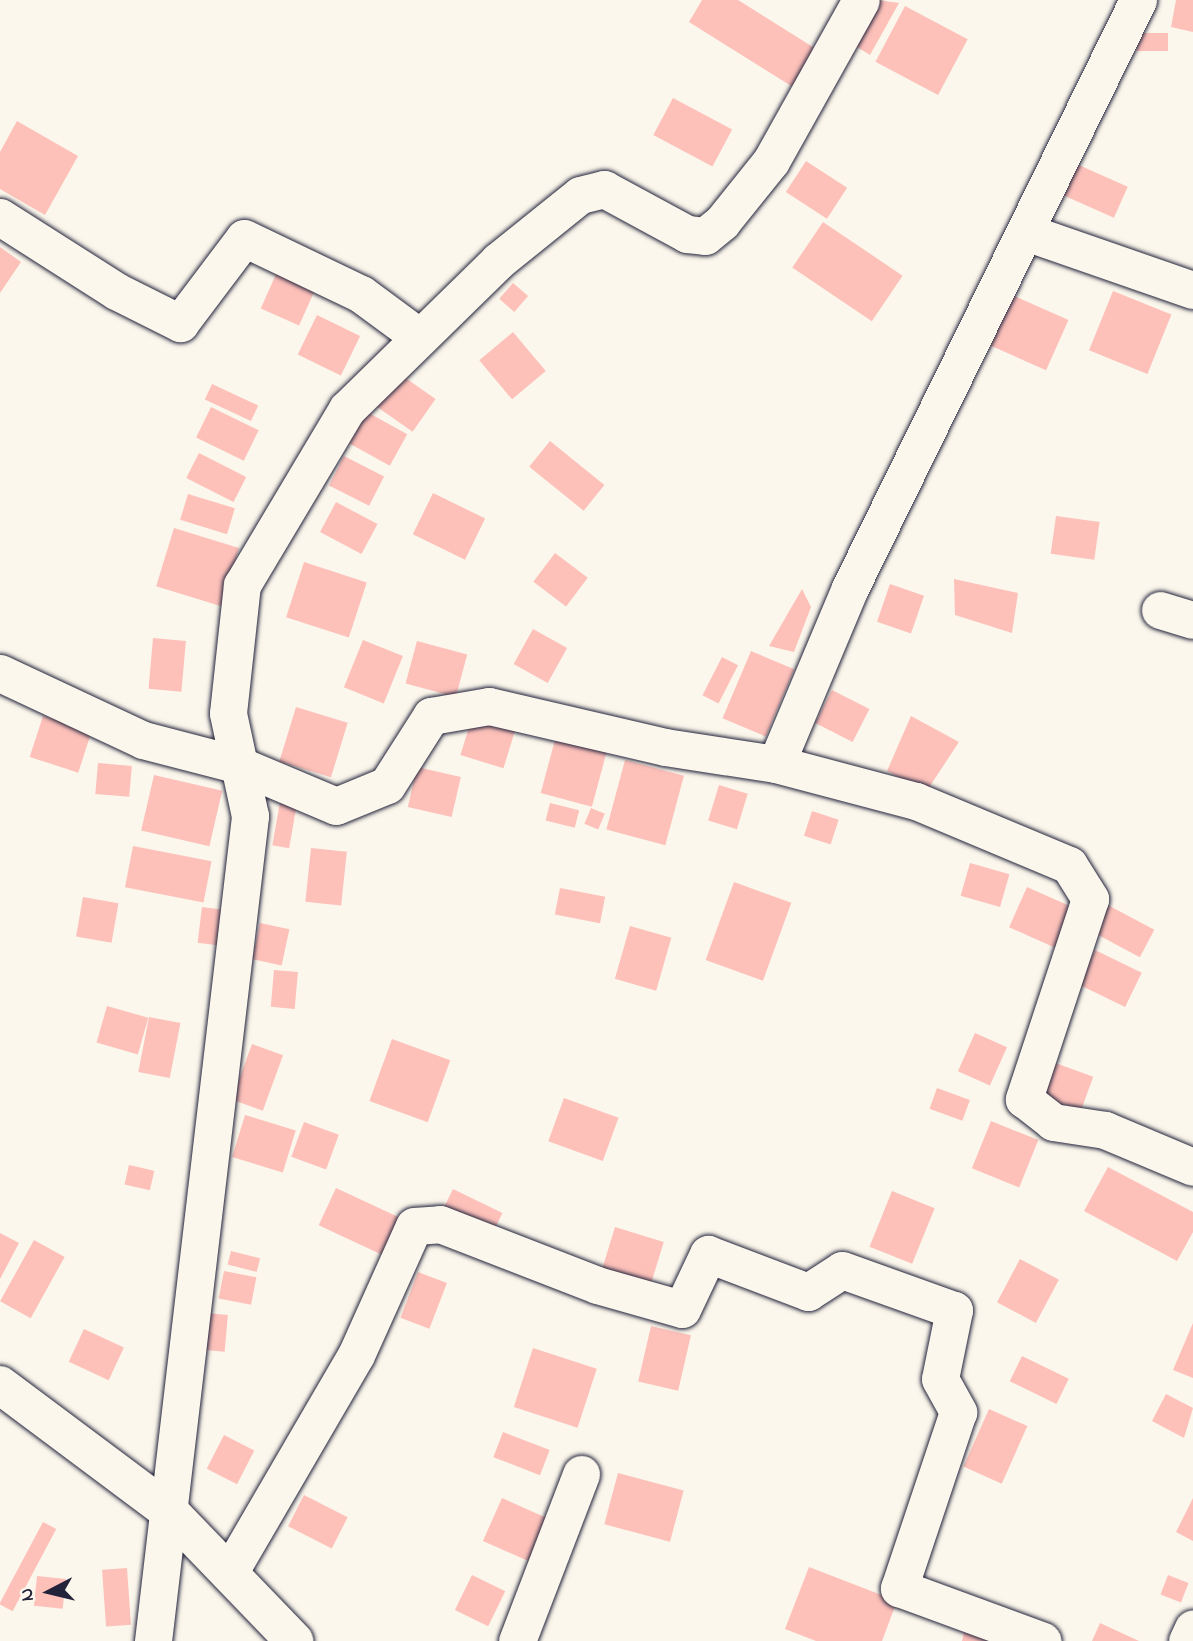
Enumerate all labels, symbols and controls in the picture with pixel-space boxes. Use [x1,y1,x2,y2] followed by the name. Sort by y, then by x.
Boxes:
[14,1557,84,1627] north arrow
[13,1587,42,1603] text: N

